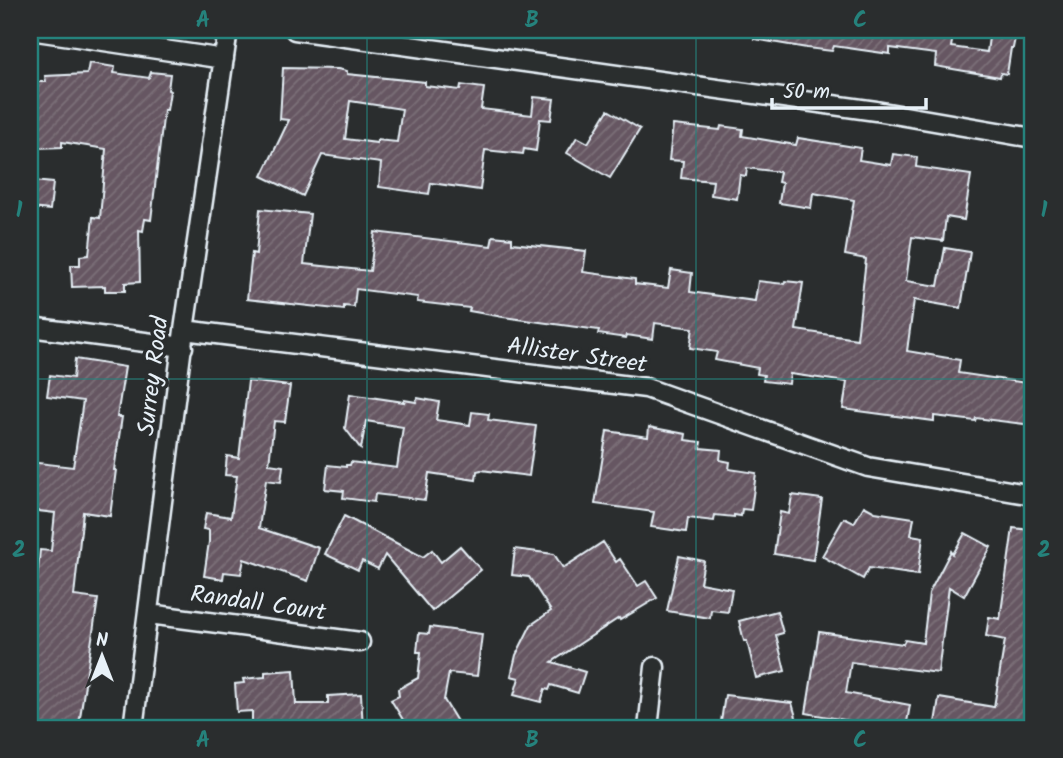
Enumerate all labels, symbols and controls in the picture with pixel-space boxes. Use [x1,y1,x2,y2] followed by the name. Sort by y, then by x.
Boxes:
[196,3,210,39] text: A
[525,3,539,39] text: B
[853,3,867,39] text: C
[772,66,926,110] scale bar
[783,76,830,109] text: 50 m
[16,193,23,229] text: 1
[1041,193,1048,229] text: 1
[127,313,181,438] street label: Surrey Road
[505,327,650,385] street label: Allister Street
[12,533,26,569] text: 2
[1037,533,1051,569] text: 2
[188,575,329,633] street label: Randall Court
[66,622,136,692] north arrow
[96,626,108,656] text: N
[196,723,210,758] text: A
[525,723,539,758] text: B
[853,723,867,758] text: C

